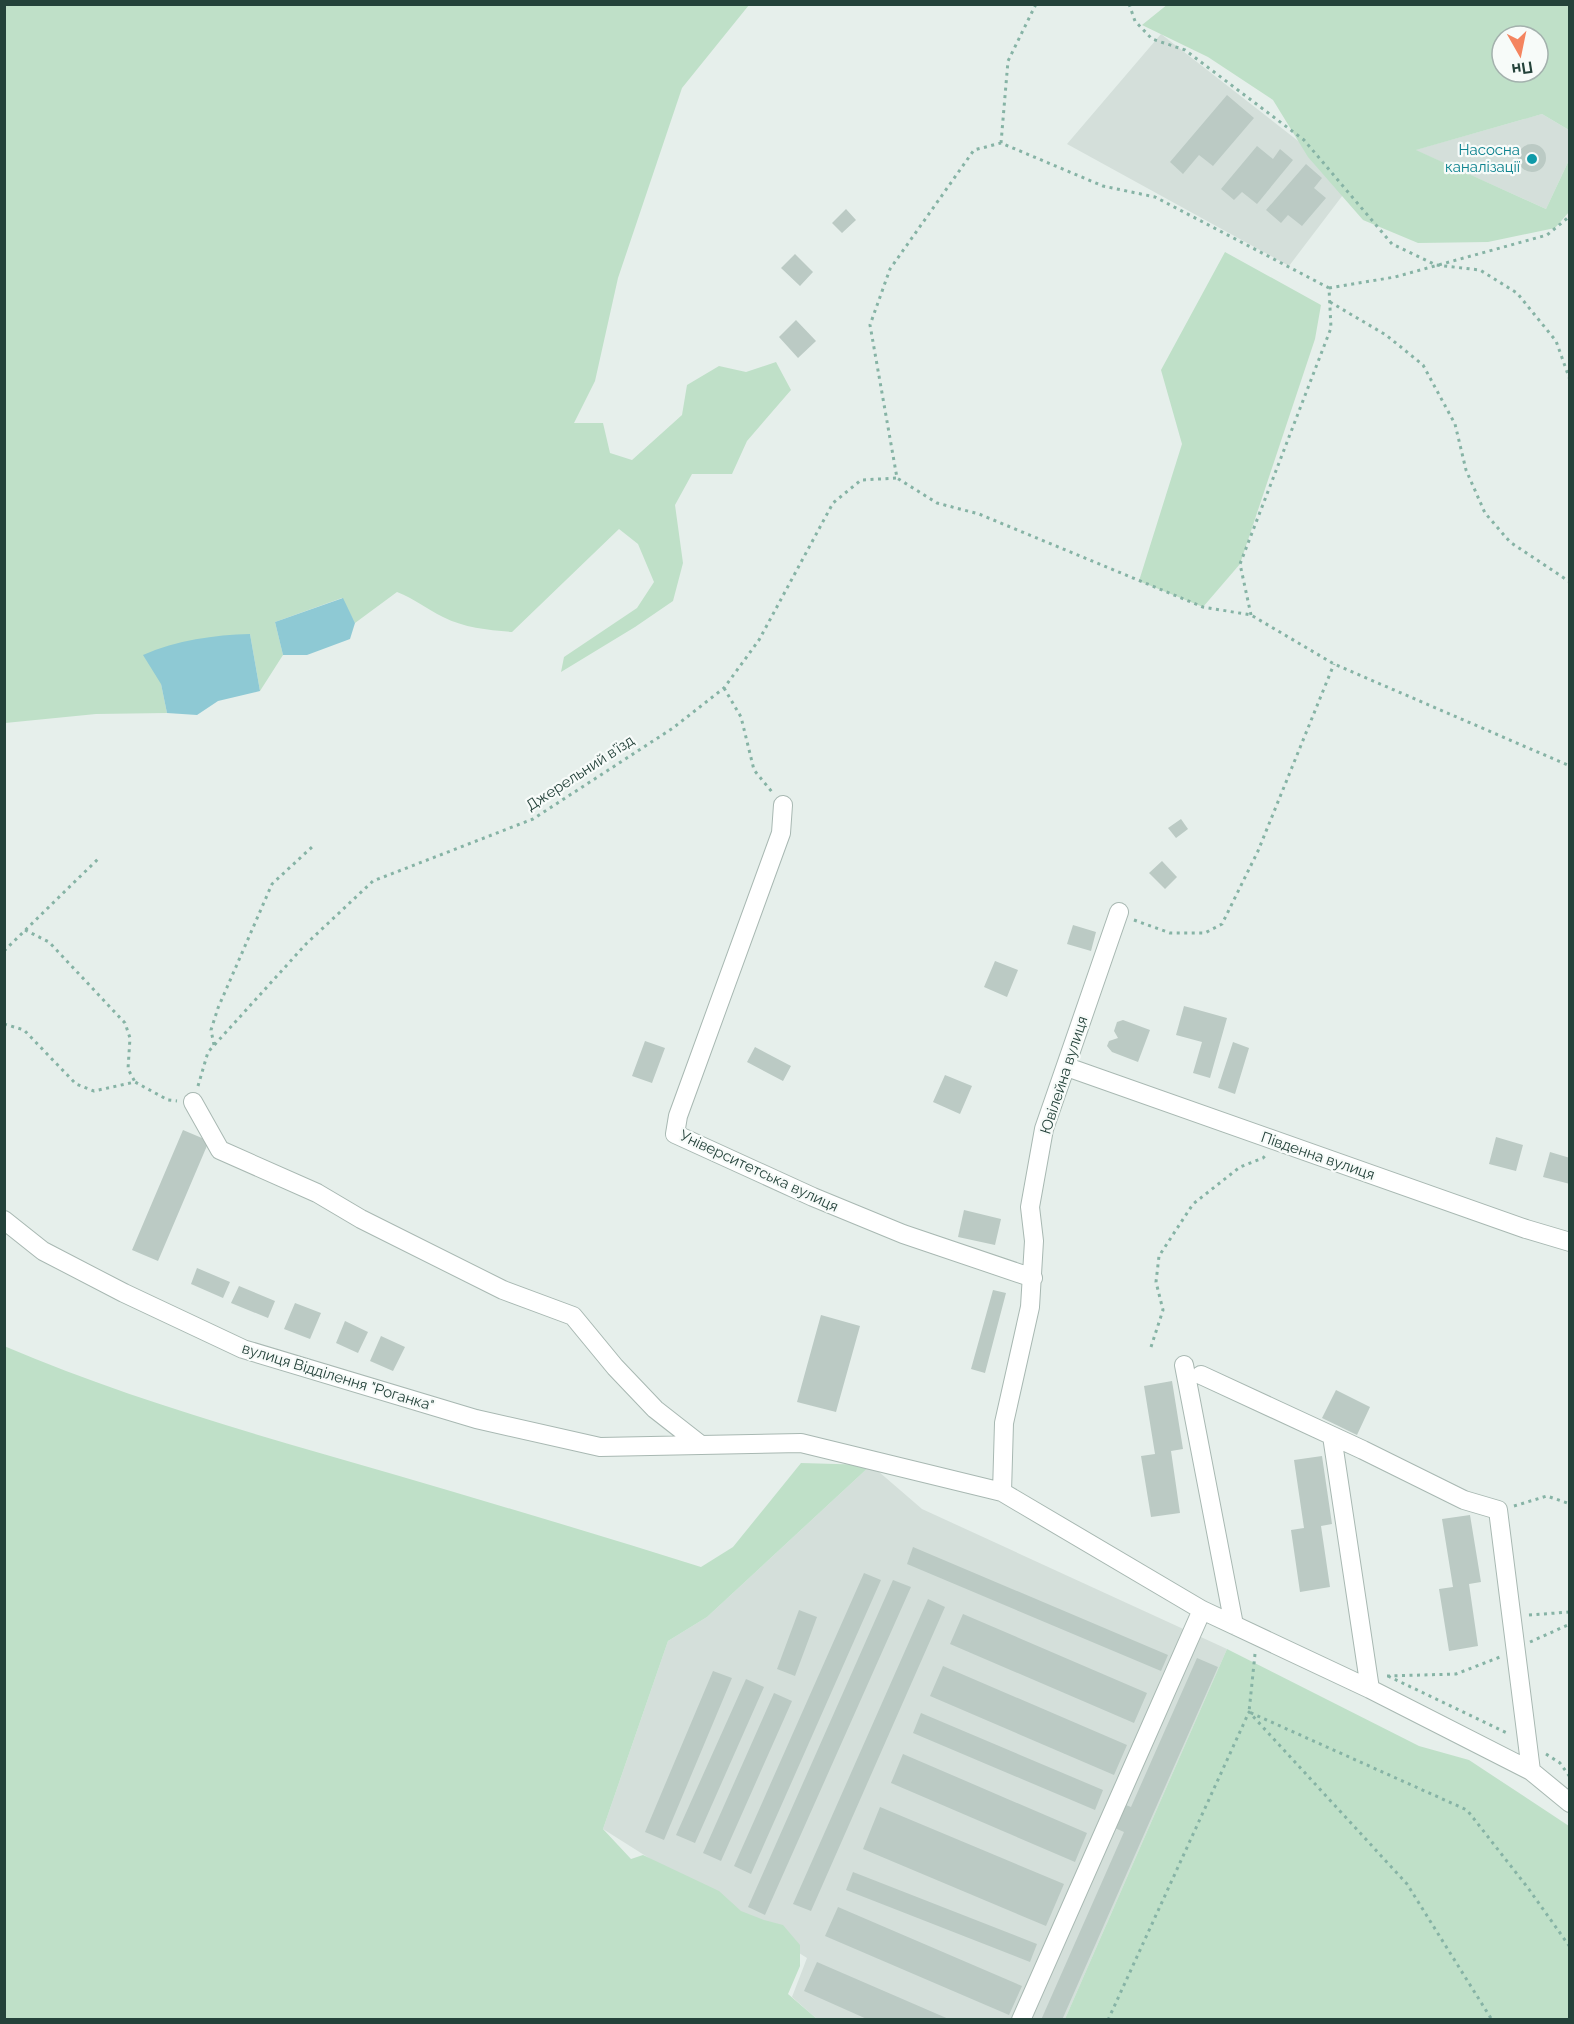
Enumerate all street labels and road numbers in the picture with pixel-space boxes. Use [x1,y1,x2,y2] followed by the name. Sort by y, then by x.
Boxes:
[523,731,638,815] street label: Джерельний в’їзд
[1036,1014,1092,1136] street label: Ювілейна вулиця
[677,1126,841,1216] street label: Університетська вулиця
[1259,1128,1377,1184] street label: Південна вулиця
[240,1339,436,1415] street label: вулиця Відділення "Роганка"

